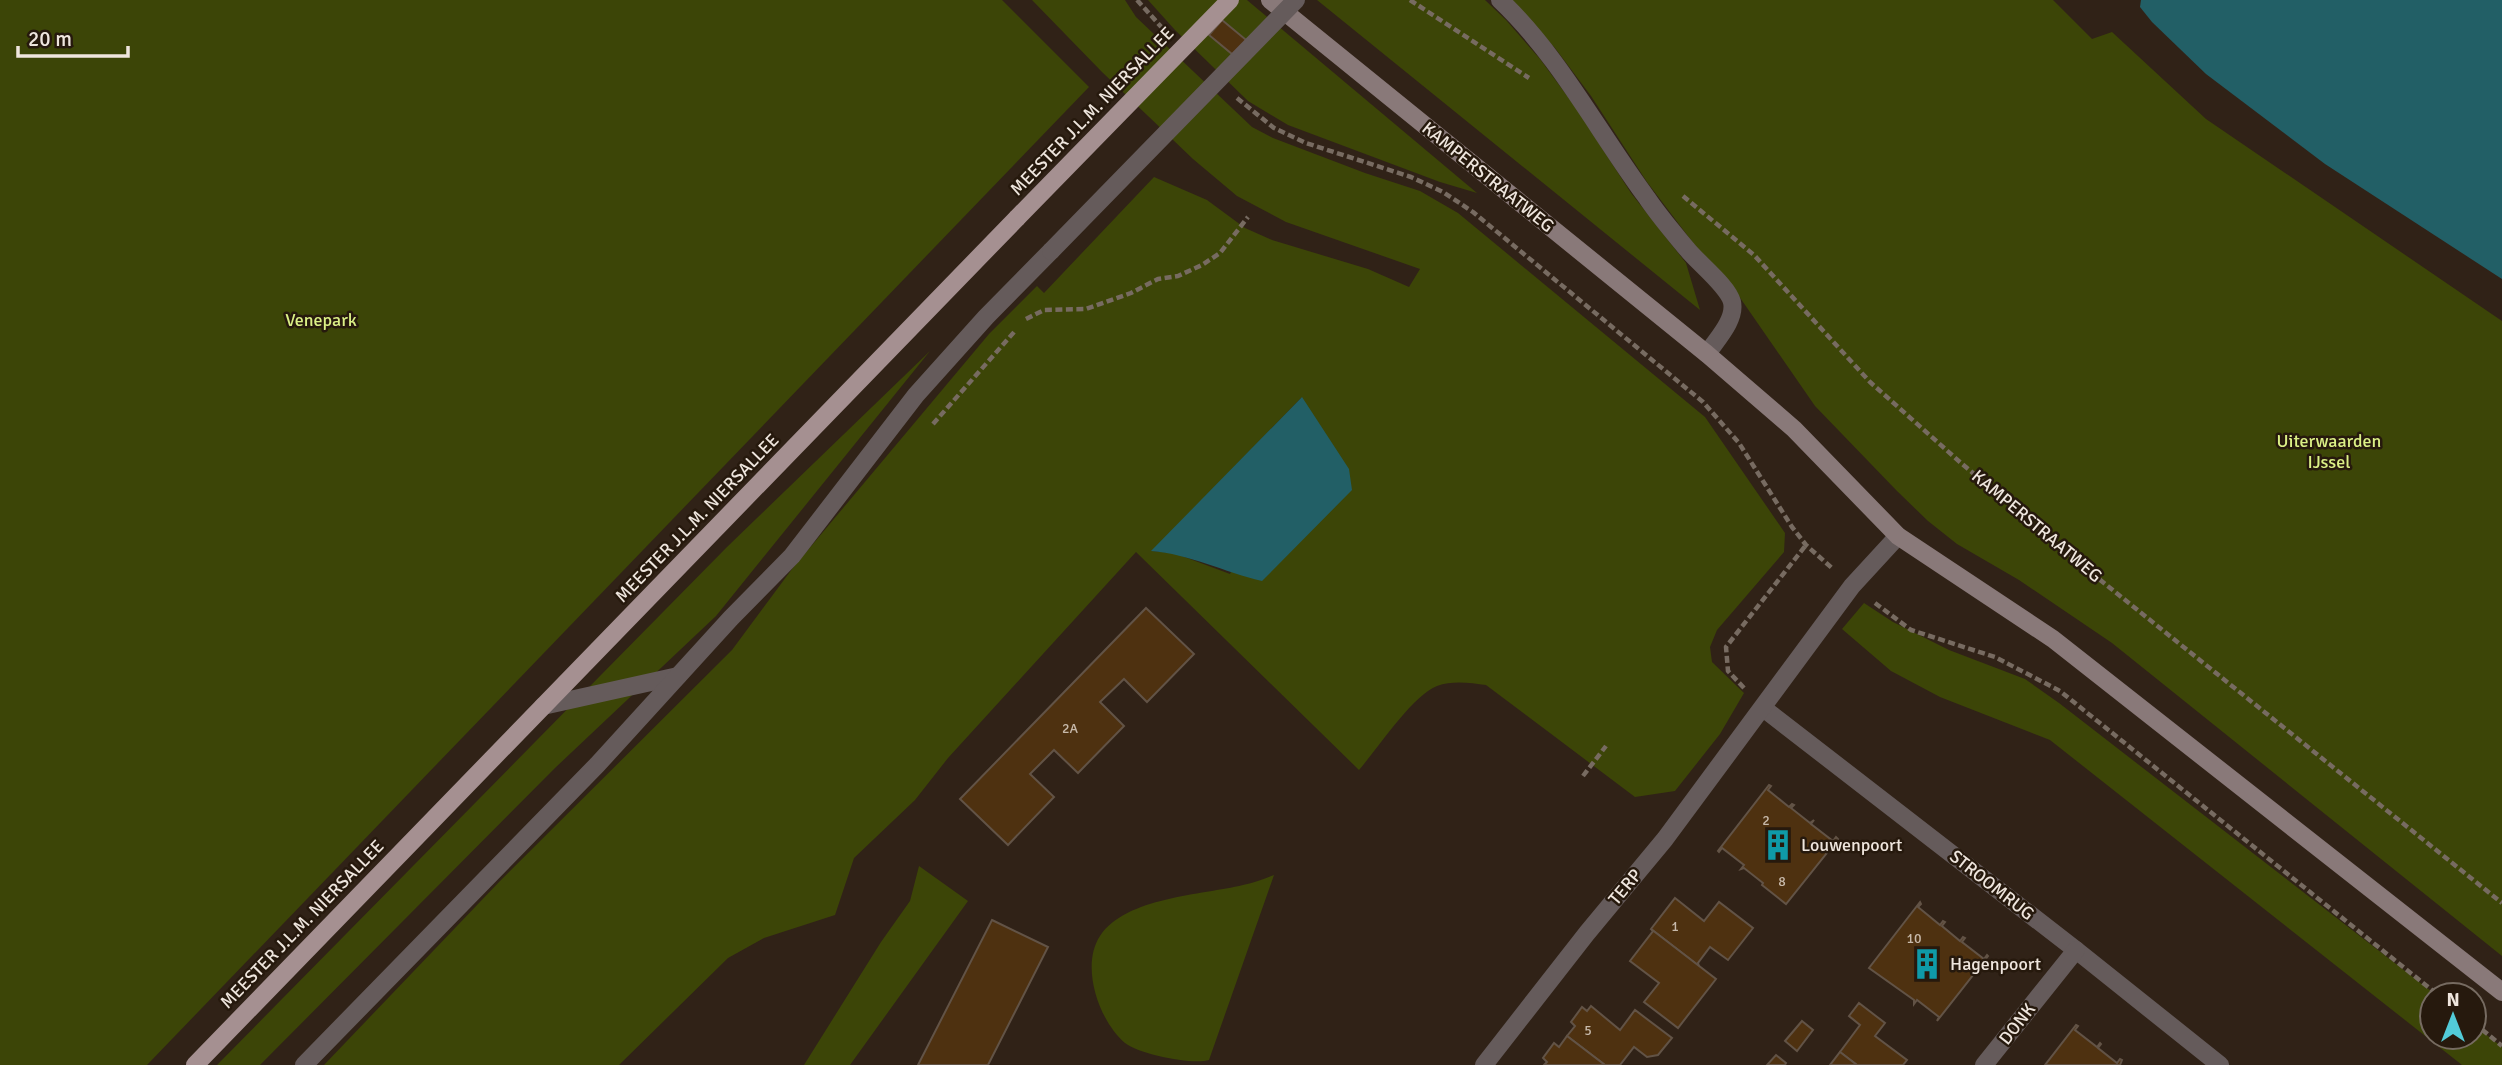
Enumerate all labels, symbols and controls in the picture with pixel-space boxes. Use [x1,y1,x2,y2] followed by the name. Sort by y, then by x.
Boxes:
[18,14,128,58] scale bar
[1006,22,1178,200] street label: MEESTER J.L.M. NIERSALLEE
[28,26,72,52] text: 20 m
[1418,117,1558,237] street label: KAMPERSTRAATWEG
[285,309,357,331] park label: Venepark
[611,429,783,607] street label: MEESTER J.L.M. NIERSALLEE
[2277,430,2381,473] park label: Uiterwaarden IJssel
[1967,465,2107,587] street label: KAMPERSTRAATWEG
[1062,720,1078,737] house number: 2A
[1762,812,1770,829] house number: 2
[1761,828,1795,862] building icon: Louwenpoort
[1801,834,1902,856] place label: Louwenpoort
[216,835,388,1013] street label: MEESTER J.L.M. NIERSALLEE
[1945,845,2039,925] street label: STROOMRUG
[1604,865,1646,909] street label: TERP
[1778,873,1786,890] house number: 8
[1671,918,1679,935] house number: 1
[1906,930,1922,947] house number: 10
[1910,947,1944,981] building icon: Hagenpoort
[1950,953,2041,975] place label: Hagenpoort
[2418,981,2488,1051] north arrow
[2446,988,2460,1012] text: N
[1994,999,2040,1049] street label: DONK
[1584,1022,1592,1039] house number: 5

